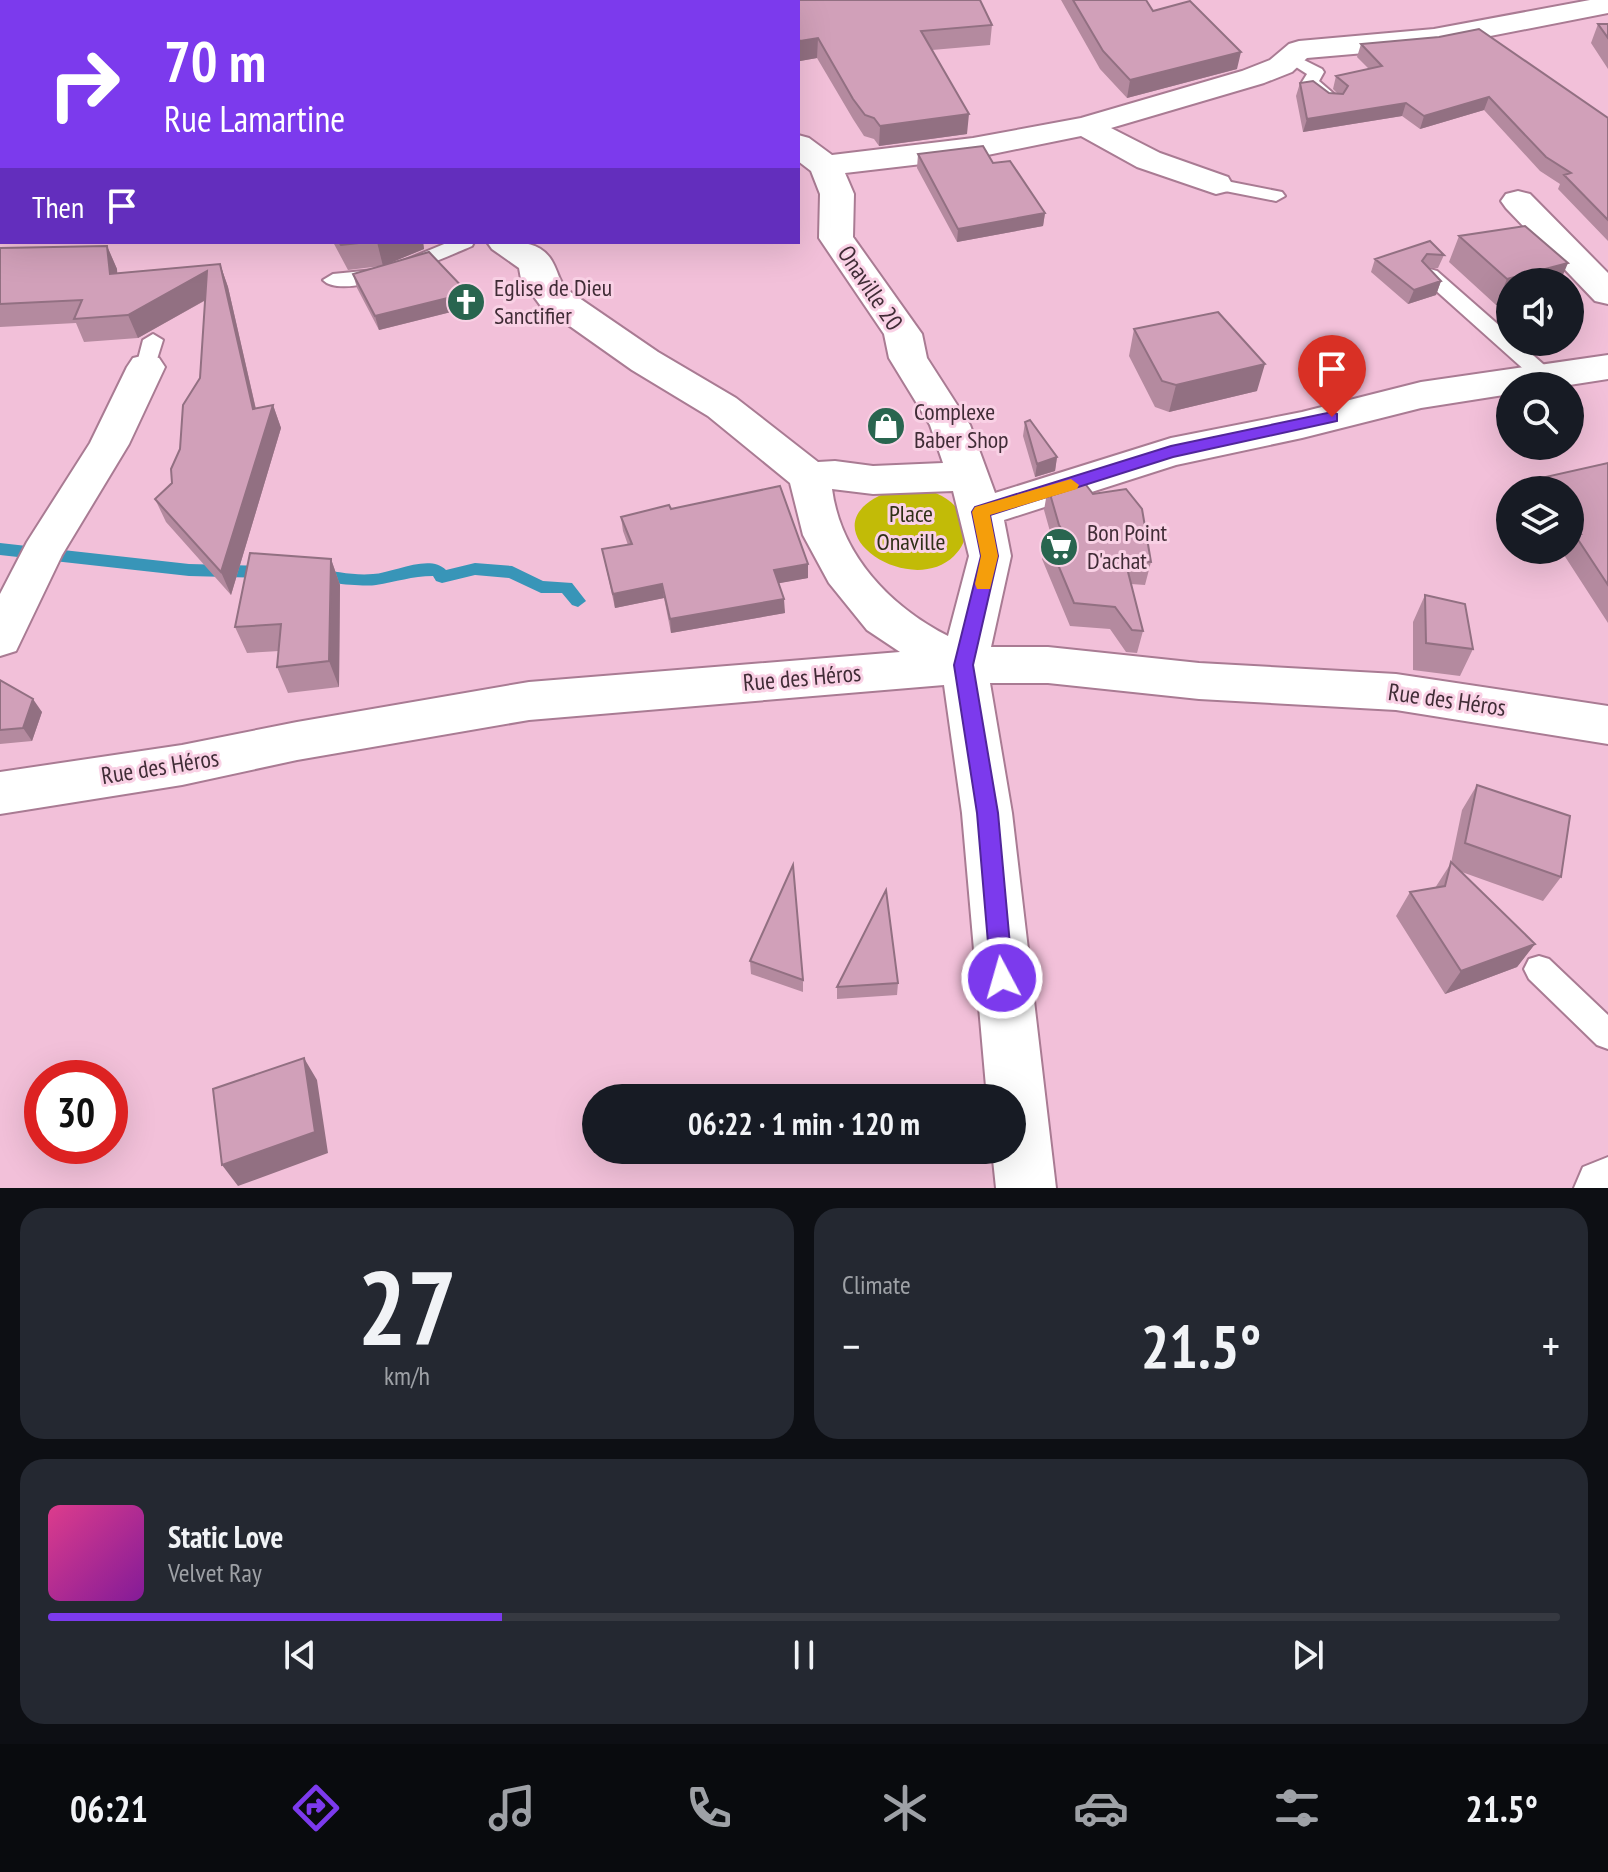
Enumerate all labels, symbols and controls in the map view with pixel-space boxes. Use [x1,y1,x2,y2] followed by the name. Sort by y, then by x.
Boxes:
[164,25,266,97] text: 70 m
[32,32,136,136] icon: right
[164,95,345,142] text: Rue Lamartine
[100,184,144,228] icon: arrive
[32,187,84,226] text: Then
[831,239,910,336] street label: Onaville 20
[1496,268,1584,564] map controls
[1496,268,1584,356] button: sound
[494,272,612,331] place label: Eglise de Dieu Sanctifier
[445,281,487,323] church icon: Eglise de Dieu Sanctifier
[1298,335,1366,417] pin
[1310,347,1354,391] icon: arrive
[1496,372,1584,460] button: search
[914,396,1009,455] place label: Complexe Baber Shop
[865,405,907,447] shop icon: Complexe Baber Shop
[1496,476,1584,564] button: layers
[877,498,945,557] park label: Place Onaville
[1087,517,1168,576] place label: Bon Point D'achat
[1038,526,1080,568] supermarket icon: Bon Point D'achat
[742,657,862,698] street label: Rue des Héros
[1386,676,1508,723] street label: Rue des Héros
[99,742,221,791] street label: Rue des Héros
[960,936,1044,1020] position arrow
[24,1060,128,1164] speed limit sign: 30
[688,1104,920,1143] text: 06:22 · 1 min · 120 m
[357,1239,457,1374] text: 27
[842,1268,911,1301] text: Climate
[1141,1307,1261,1385] text: 21.5°
[842,1317,860,1374] text: −
[1542,1317,1560,1374] text: +
[384,1359,430,1392] text: km/h
[168,1517,283,1556] text: Static Love
[168,1556,262,1589] text: Velvet Ray
[278,1633,322,1677] icon: previous
[782,1633,826,1677] icon: pause
[1286,1633,1330,1677] icon: next
[288,1780,344,1836] icon: directions
[484,1780,540,1836] icon: music
[681,1780,737,1836] icon: phone
[877,1780,933,1836] icon: climate
[1073,1780,1129,1836] icon: car
[1269,1780,1325,1836] icon: filters
[70,1785,148,1832] text: 06:21
[1466,1785,1538,1832] text: 21.5°

